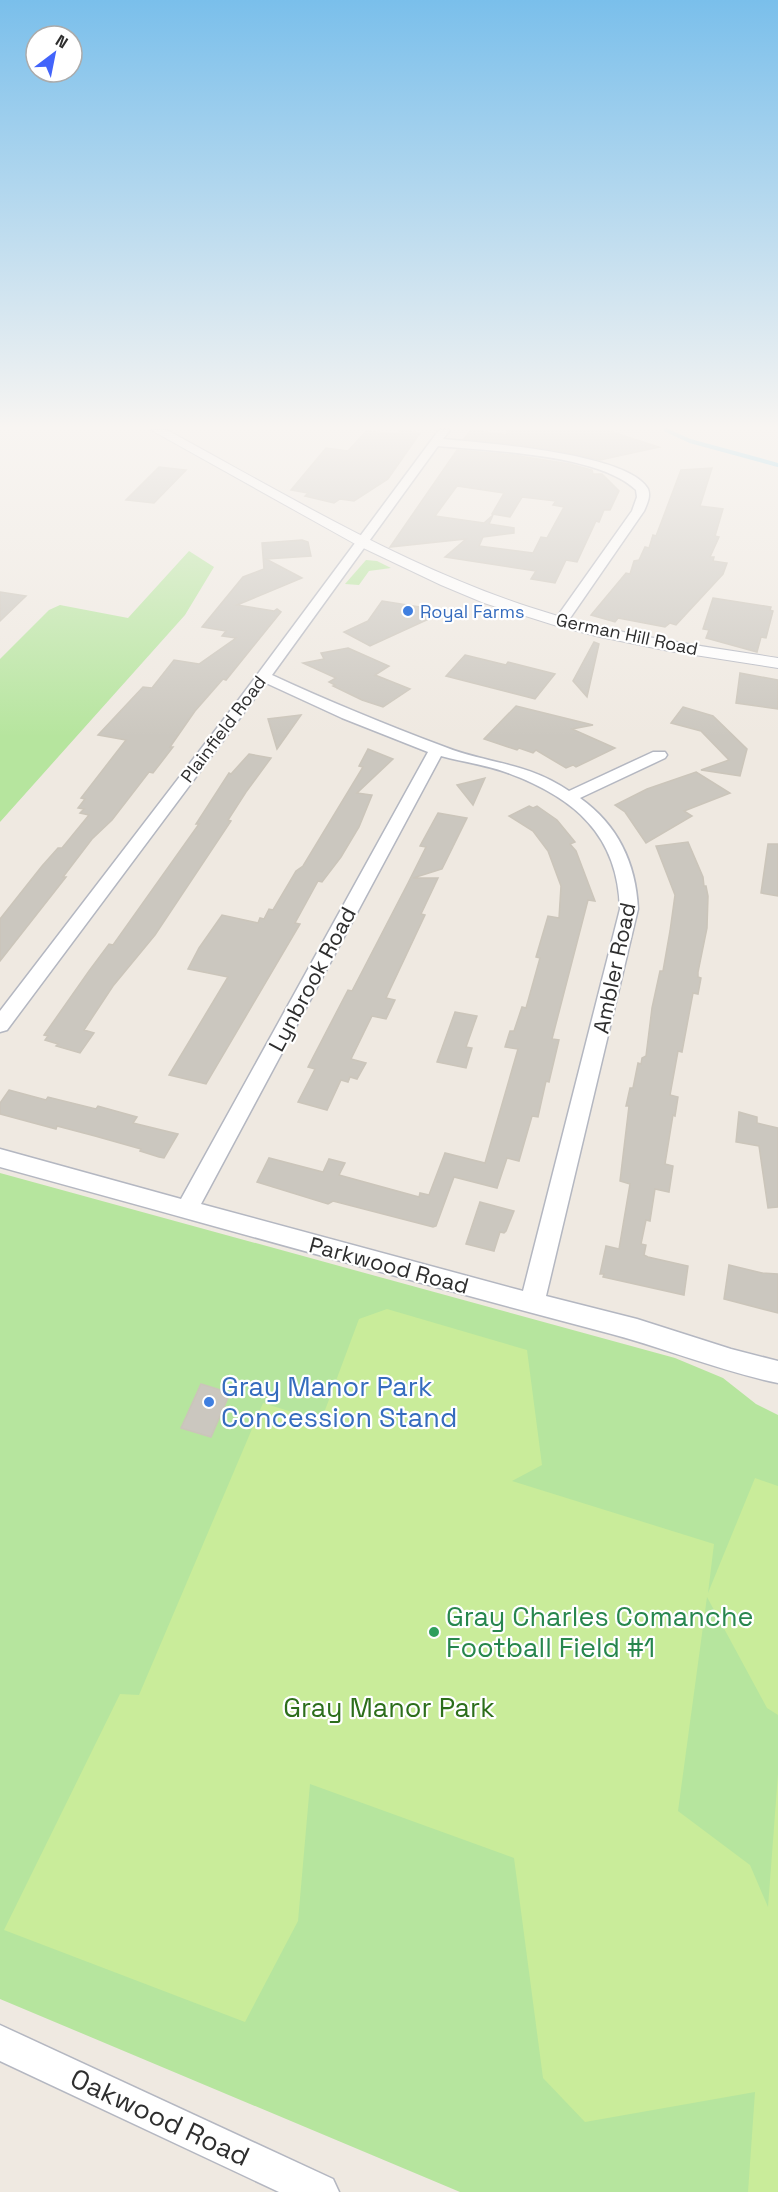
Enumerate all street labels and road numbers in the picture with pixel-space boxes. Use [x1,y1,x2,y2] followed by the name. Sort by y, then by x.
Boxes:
[554,608,700,660] street label: German Hill Road
[175,671,271,787] street label: Plainfield Road
[586,900,642,1036] street label: Ambler Road
[262,902,362,1056] street label: Lynbrook Road
[306,1230,472,1300] street label: Parkwood Road
[65,2060,255,2174] street label: Oakwood Road

